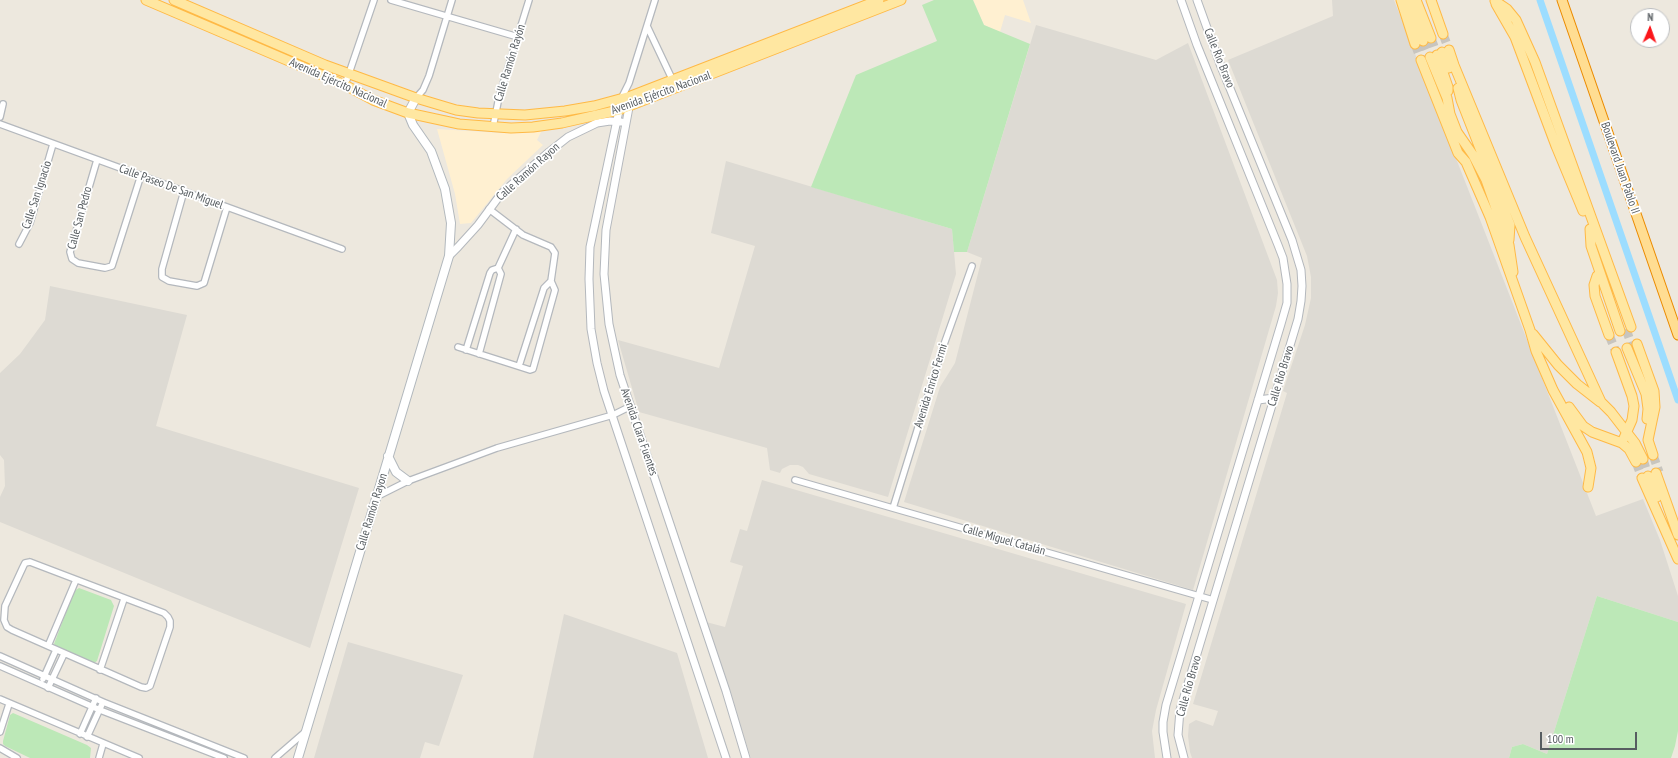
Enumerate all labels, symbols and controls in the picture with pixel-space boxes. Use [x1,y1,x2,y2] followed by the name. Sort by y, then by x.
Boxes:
[1630,8,1670,48] north arrow
[1647,10,1654,24] text: N
[491,23,529,103] street label: Calle Ramón Rayón
[1201,26,1237,90] street label: Calle Río Bravo
[287,55,389,111] street label: Avenida Ejército Nacional
[609,68,713,118] street label: Avenida Ejército Nacional
[1598,120,1642,216] street label: Boulevard Juan Pablo II
[493,140,563,204] street label: Calle Ramón Rayon
[19,159,55,231] street label: Calle San Ignacio
[117,161,225,213] street label: Calle Paseo De San Miguel
[65,185,95,251] street label: Calle San Pedro
[911,342,951,430] street label: Avenida Enrico Fermi
[1265,344,1297,408] street label: Calle Río Bravo
[617,386,661,478] street label: Avenida Clara Fuentes
[353,472,391,552] street label: Calle Ramón Rayon
[961,521,1047,559] street label: Calle Miguel Catalán
[1173,654,1205,718] street label: Calle Río Bravo
[1542,724,1639,750] scale bar
[1547,731,1574,746] text: 100 m

